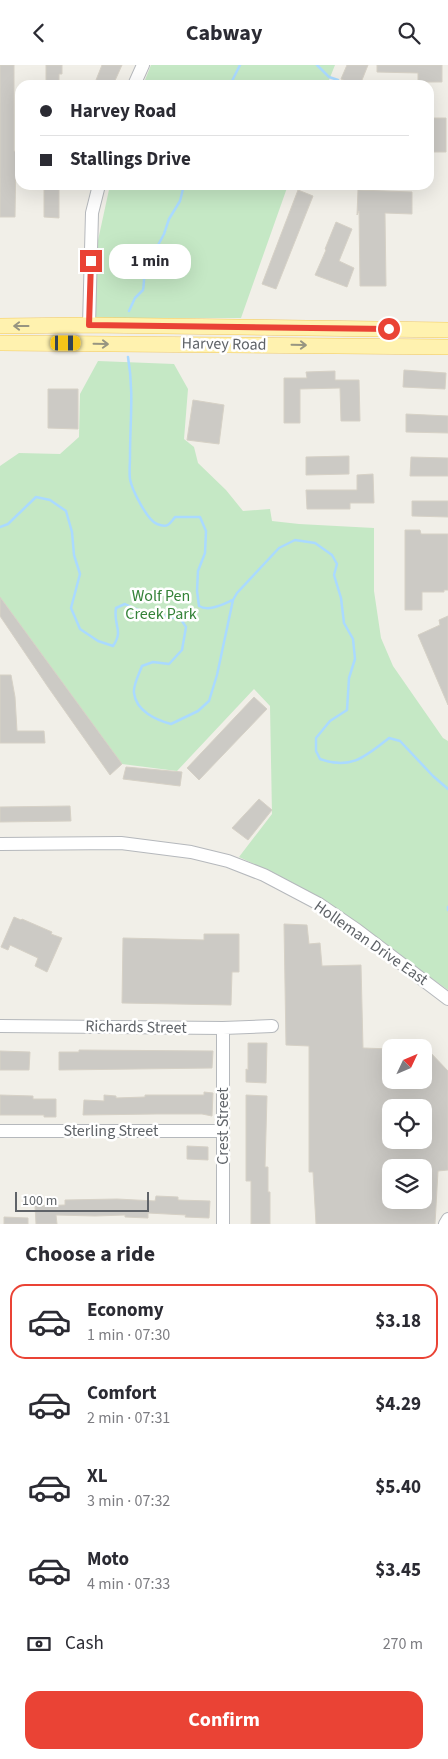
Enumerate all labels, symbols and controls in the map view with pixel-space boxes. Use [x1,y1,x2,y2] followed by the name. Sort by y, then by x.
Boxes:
[186,17,262,49] text: Cabway
[25,19,53,47] icon: back
[395,19,423,47] icon: search
[70,98,176,125] text: Harvey Road
[70,146,191,173] text: Stallings Drive
[108,243,191,279] callout: 1 min
[80,250,102,272] route end
[131,250,169,272] text: 1 min
[378,318,400,340] route start
[13,321,30,331] one-way arrow
[181,332,267,356] street label: Harvey Road
[51,336,81,351] car
[93,339,109,348] one-way arrow
[290,340,306,350] one-way arrow
[125,585,197,625] park label: Wolf Pen Creek Park
[310,895,433,991] street label: Holleman Drive East
[85,1015,187,1039] street label: Richards Street
[382,1039,432,1089] north arrow
[382,1039,432,1209] map controls
[212,1087,234,1165] street label: Crest Street
[382,1099,432,1149] button: locate
[64,1120,159,1142] street label: Sterling Street
[382,1159,432,1209] button: layers
[15,1189,149,1212] scale bar
[22,1191,57,1211] text: 100 m
[25,1238,155,1270] text: Choose a ride
[87,1297,164,1324] text: Economy
[27,1299,72,1344] icon: car
[375,1308,421,1335] text: $3.18
[87,1324,170,1346] text: 1 min · 07:30
[87,1380,157,1407] text: Comfort
[27,1382,72,1427] icon: car
[375,1391,421,1418] text: $4.29
[87,1407,170,1429] text: 2 min · 07:31
[87,1463,108,1490] text: XL
[27,1465,72,1510] icon: car
[375,1474,421,1501] text: $5.40
[87,1490,170,1512] text: 3 min · 07:32
[87,1546,129,1573] text: Moto
[27,1548,72,1593] icon: car
[375,1557,421,1584] text: $3.45
[87,1573,170,1595] text: 4 min · 07:33
[25,1630,53,1658] icon: cash
[65,1630,104,1657] text: Cash
[383,1633,423,1655] text: 270 m
[25,1691,423,1749] button: Confirm

